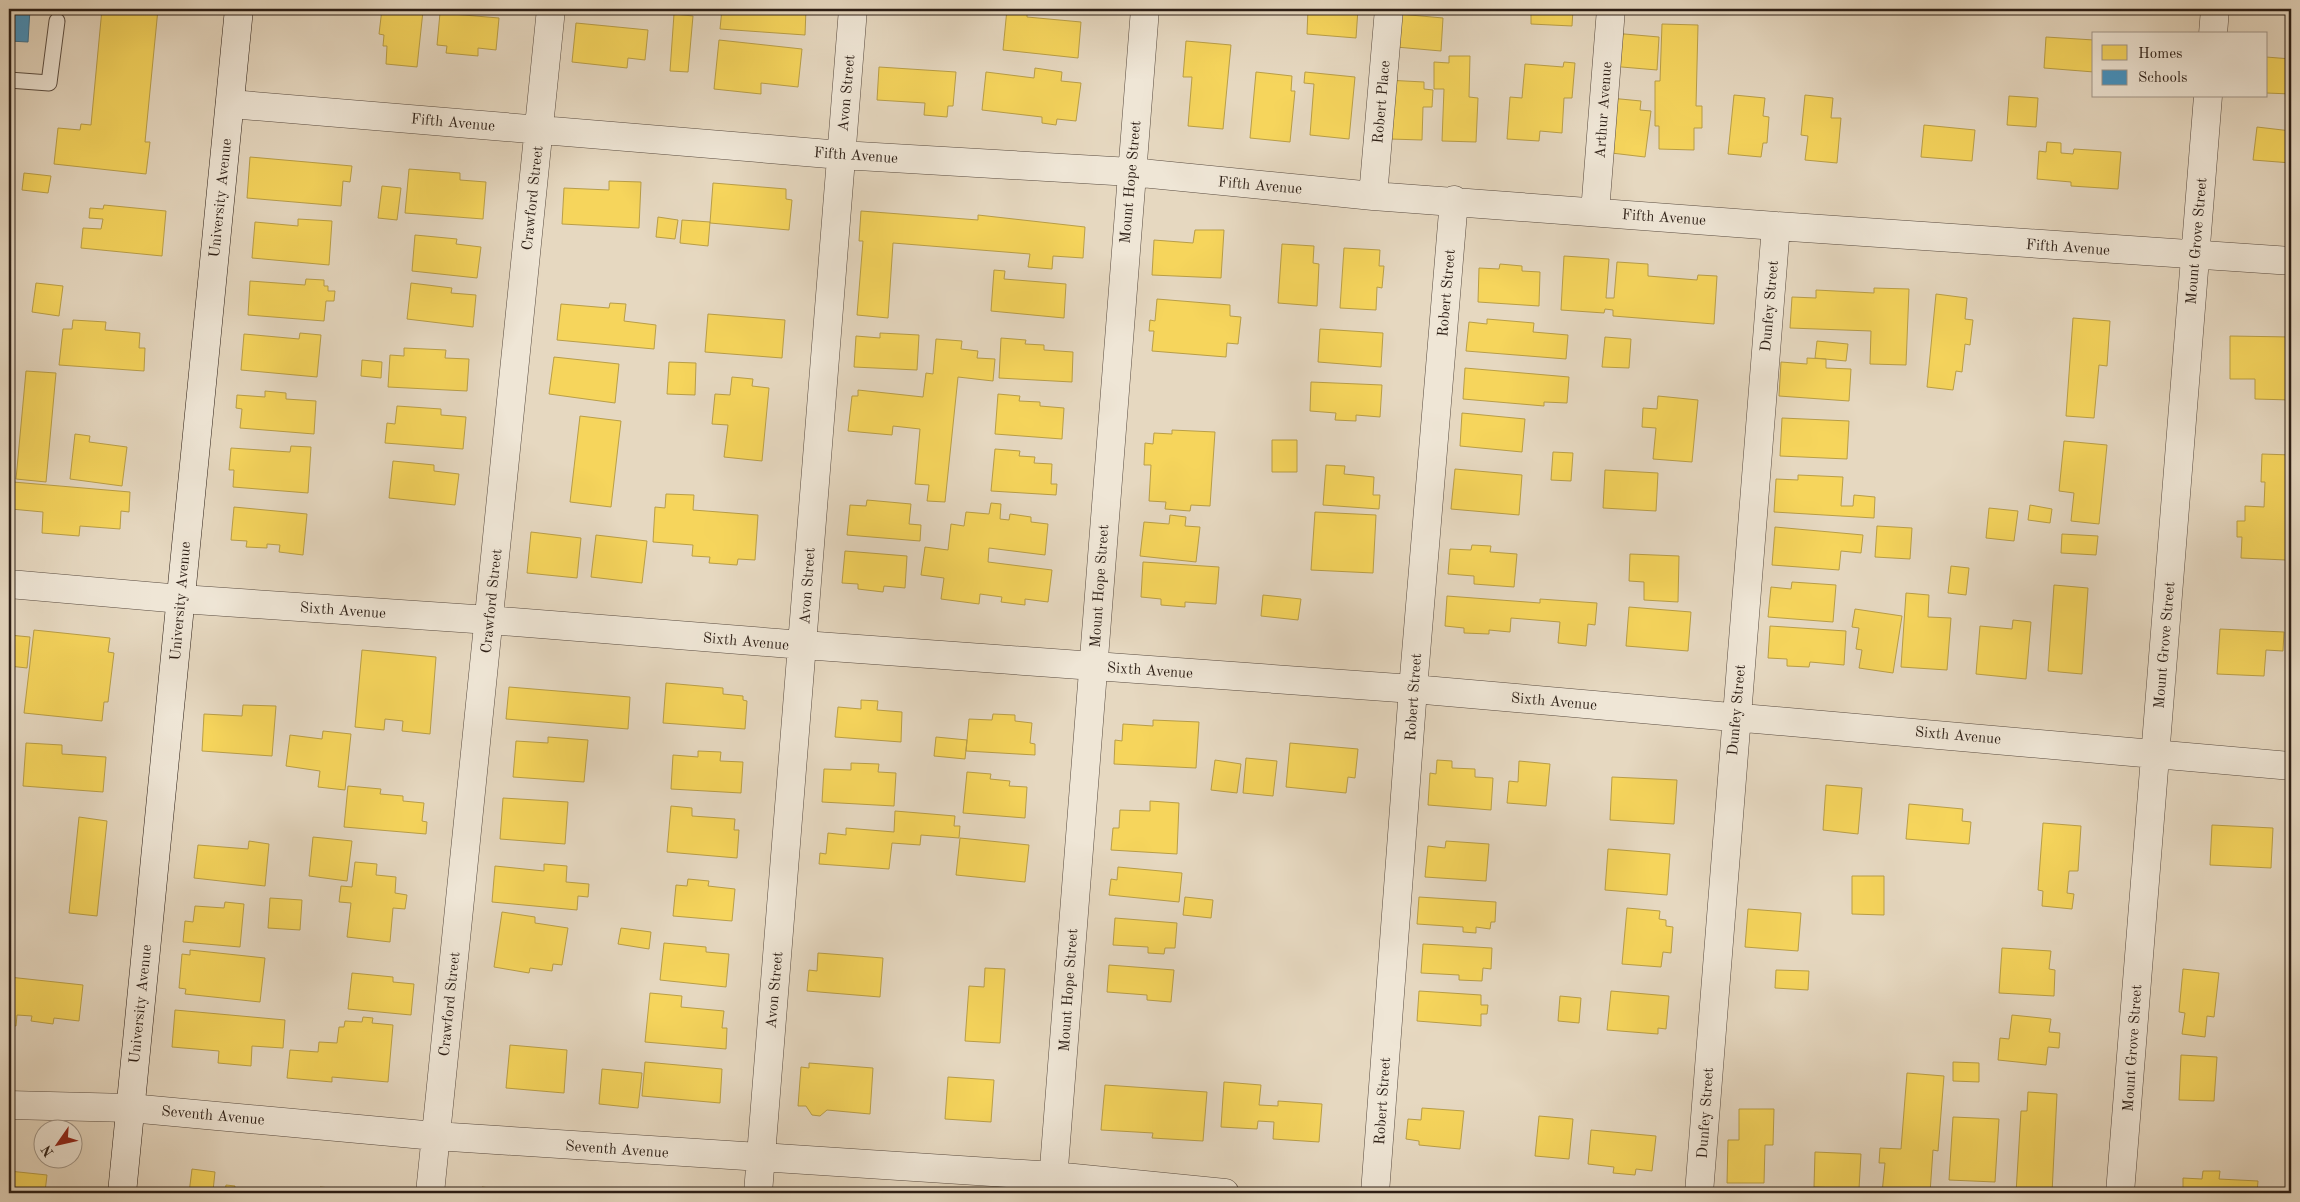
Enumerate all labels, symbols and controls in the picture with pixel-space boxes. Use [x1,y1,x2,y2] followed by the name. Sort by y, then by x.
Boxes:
[2092,32,2268,98] legend
[2138,47,2183,62] text: Homes
[837,54,858,132] street label: Avon Street
[1371,60,1394,144] street label: Robert Place
[1594,61,1615,159] street label: Arthur Avenue
[2138,71,2187,86] text: Schools
[410,112,496,135] street label: Fifth Avenue
[1119,120,1144,244] street label: Mount Hope Street
[208,138,235,258] street label: University Avenue
[521,145,546,251] street label: Crawford Street
[813,146,899,167] street label: Fifth Avenue
[1217,175,1303,198] street label: Fifth Avenue
[2184,177,2211,305] street label: Mount Grove Street
[1621,208,1707,229] street label: Fifth Avenue
[2025,238,2111,259] street label: Fifth Avenue
[1436,249,1459,338] street label: Robert Street
[1759,260,1782,352] street label: Dunfey Street
[1089,524,1112,648] street label: Mount Hope Street
[169,541,194,661] street label: University Avenue
[798,547,819,625] street label: Avon Street
[480,548,505,654] street label: Crawford Street
[2152,581,2179,709] street label: Mount Grove Street
[299,601,387,622] street label: Sixth Avenue
[702,631,790,654] street label: Sixth Avenue
[1404,653,1425,742] street label: Robert Street
[1106,661,1194,682] street label: Sixth Avenue
[1726,664,1749,756] street label: Dunfey Street
[1510,691,1598,714] street label: Sixth Avenue
[1914,725,2002,748] street label: Sixth Avenue
[1058,928,1081,1052] street label: Mount Hope Street
[128,944,155,1064] street label: University Avenue
[438,951,463,1057] street label: Crawford Street
[765,951,786,1029] street label: Avon Street
[2122,984,2145,1112] street label: Mount Grove Street
[1373,1057,1394,1146] street label: Robert Street
[1696,1067,1717,1159] street label: Dunfey Street
[161,1105,265,1128] street label: Seventh Avenue
[32,1120,82,1170] north arrow
[565,1139,669,1162] street label: Seventh Avenue
[39,1142,57,1159] text: N

